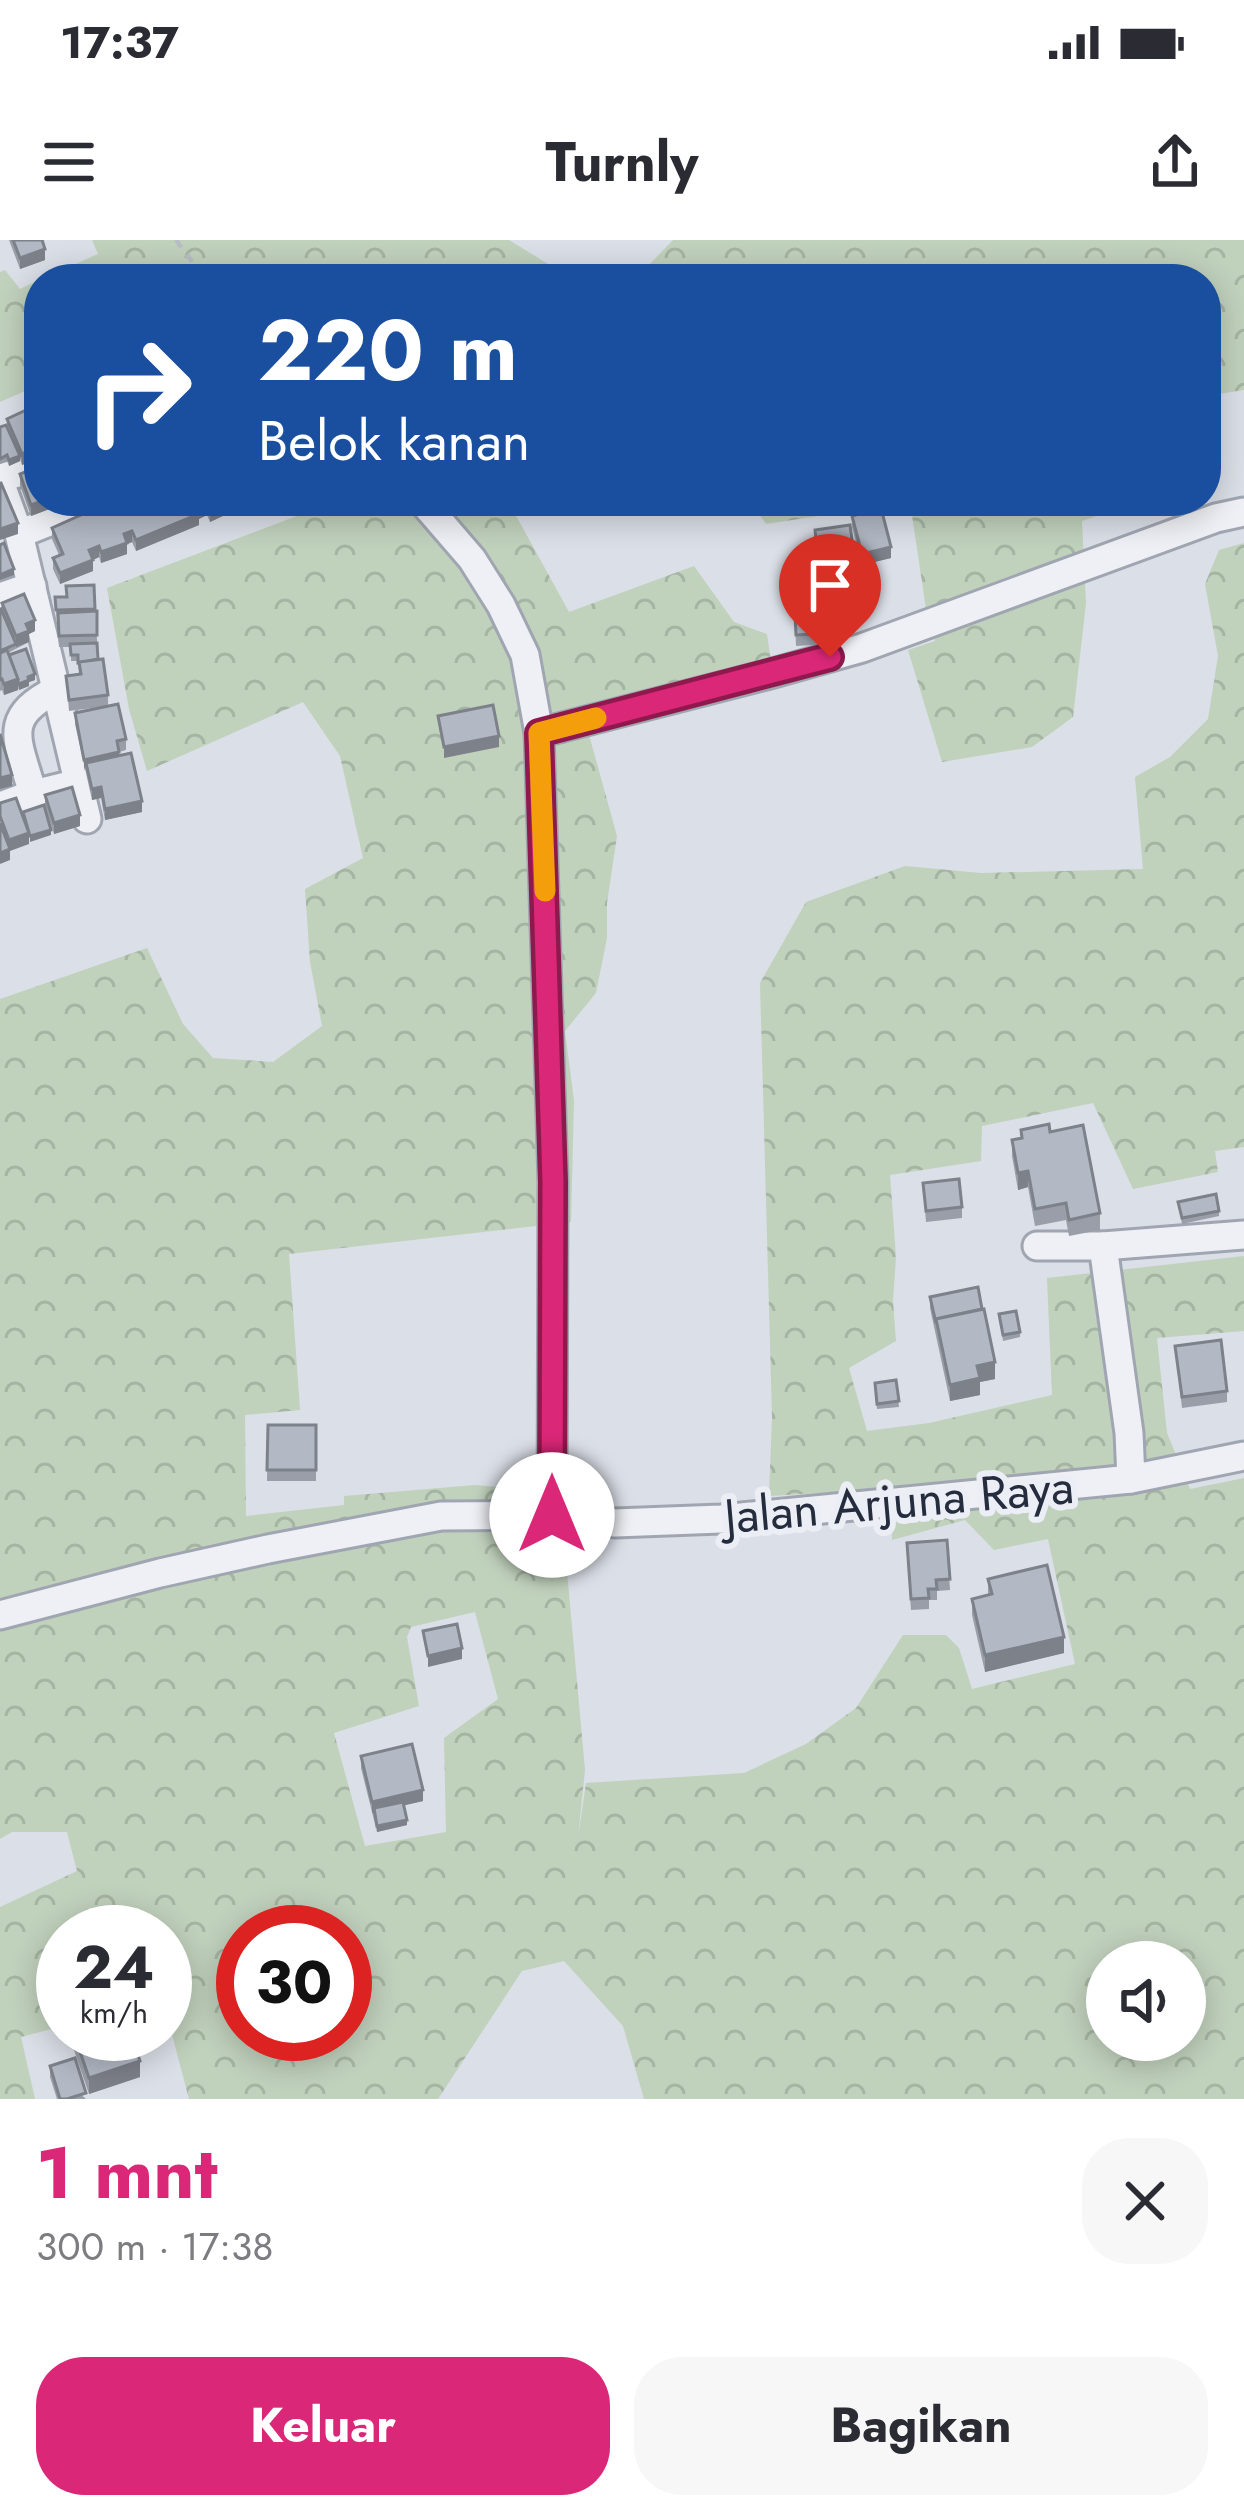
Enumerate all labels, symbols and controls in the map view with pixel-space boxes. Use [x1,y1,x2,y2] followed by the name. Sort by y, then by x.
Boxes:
[60,10,179,75] text: 17:37
[546,123,698,201] text: Turnly
[36,129,102,195] icon: menu
[1142,129,1208,195] icon: share
[258,290,518,412] text: 220 m
[60,312,216,468] icon: right
[258,402,530,480] text: Belok kanan
[779,534,881,657] pin
[797,552,863,618] icon: arrive
[489,1452,615,1578] position arrow
[716,1452,1077,1552] street label: Jalan Arjuna Raya
[216,1905,372,2061] speed limit sign: 30
[73,1924,155,2011] text: 24
[1086,1941,1206,2061] map controls
[1086,1941,1206,2061] button: sound
[80,1991,148,2034] text: km/h
[36,2121,218,2225] text: 1 mnt
[1082,2138,1208,2264] button: close
[36,2218,274,2275] text: 300 m · 17:38
[36,2357,610,2495] button: Keluar
[634,2357,1208,2495] button: Bagikan

